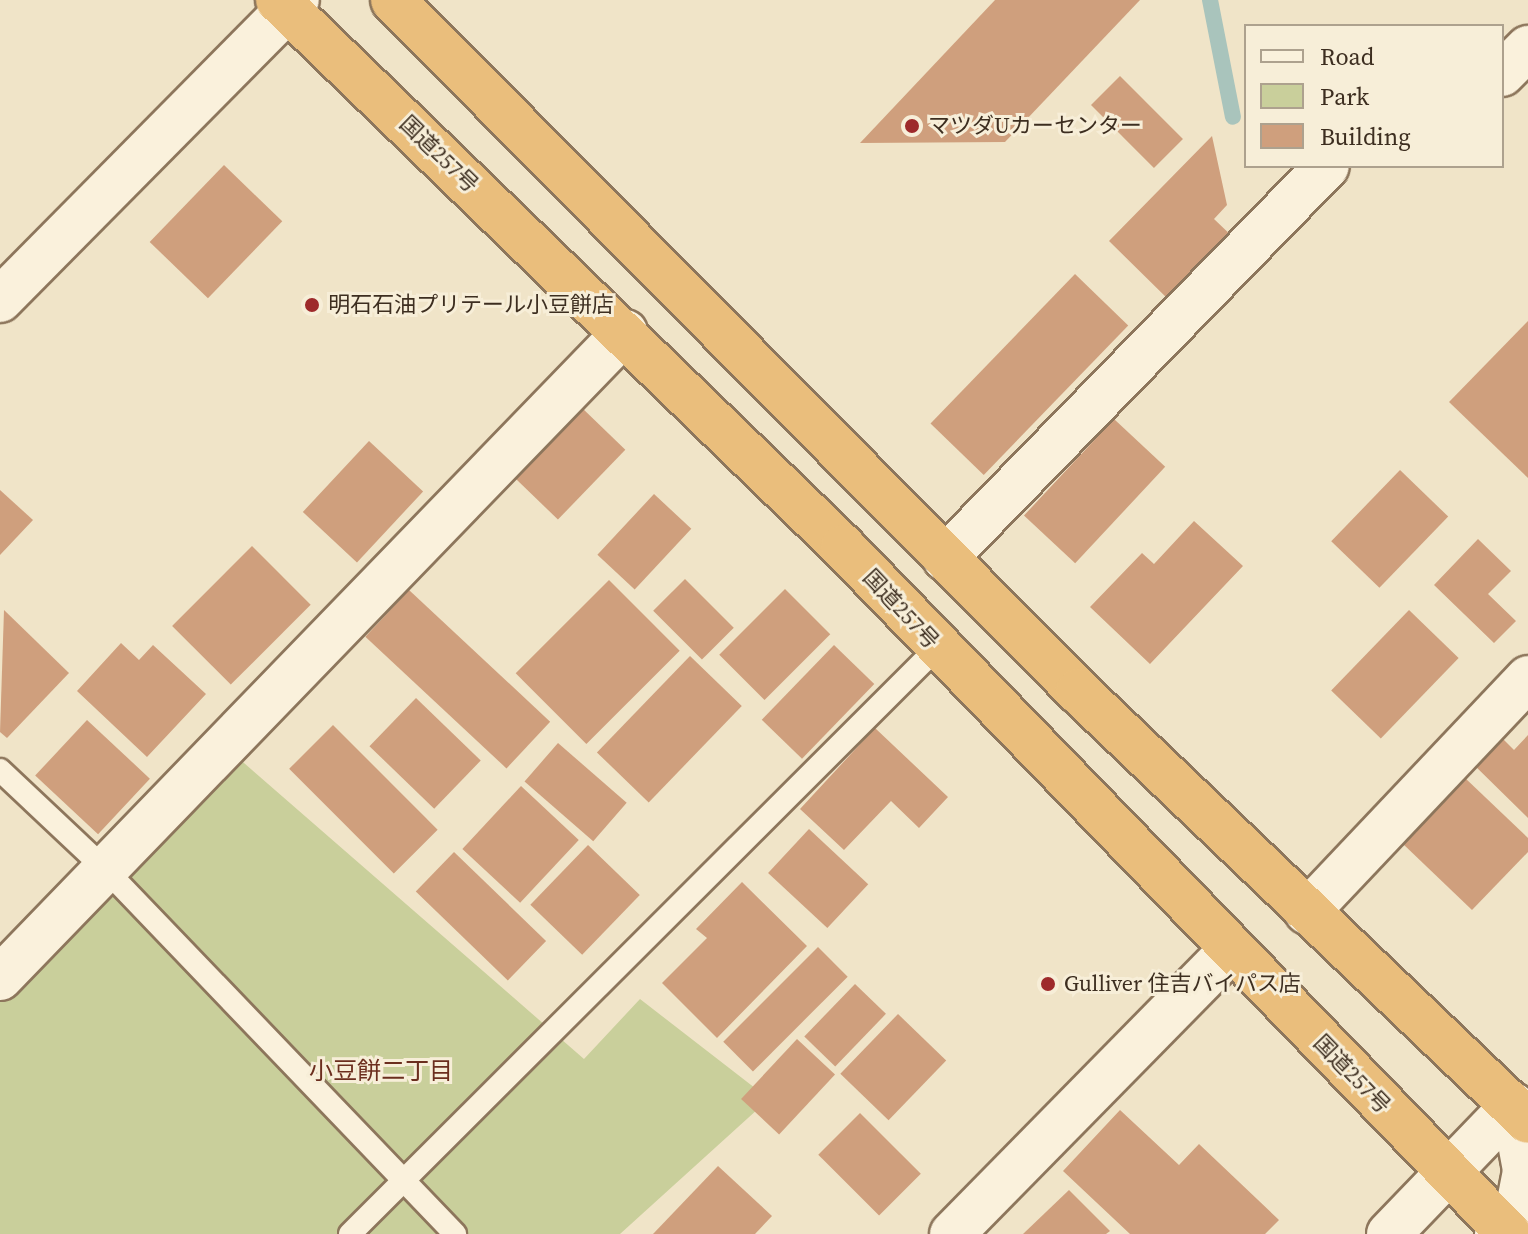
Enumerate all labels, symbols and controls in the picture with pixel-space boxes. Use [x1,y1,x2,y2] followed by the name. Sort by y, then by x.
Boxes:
[1244,24,1504,168] legend
[1320,40,1374,73] text: Road
[1320,80,1369,113] text: Park
[394,110,484,198] street label: 国道257号
[928,113,1142,139] place label: マツダUカーセンター
[903,117,921,135] marker: マツダUカーセンター
[1320,120,1411,153] text: Building
[328,292,614,318] place label: 明石石油プリテール小豆餅店
[303,296,321,314] marker: 明石石油プリテール小豆餅店
[858,564,944,654] street label: 国道257号
[1064,971,1301,997] place label: Gulliver 住吉バイパス店
[1039,975,1057,993] marker: Gulliver 住吉バイパス店
[1308,1029,1396,1119] street label: 国道257号
[309,1057,453,1085] district label: 小豆餅二丁目

